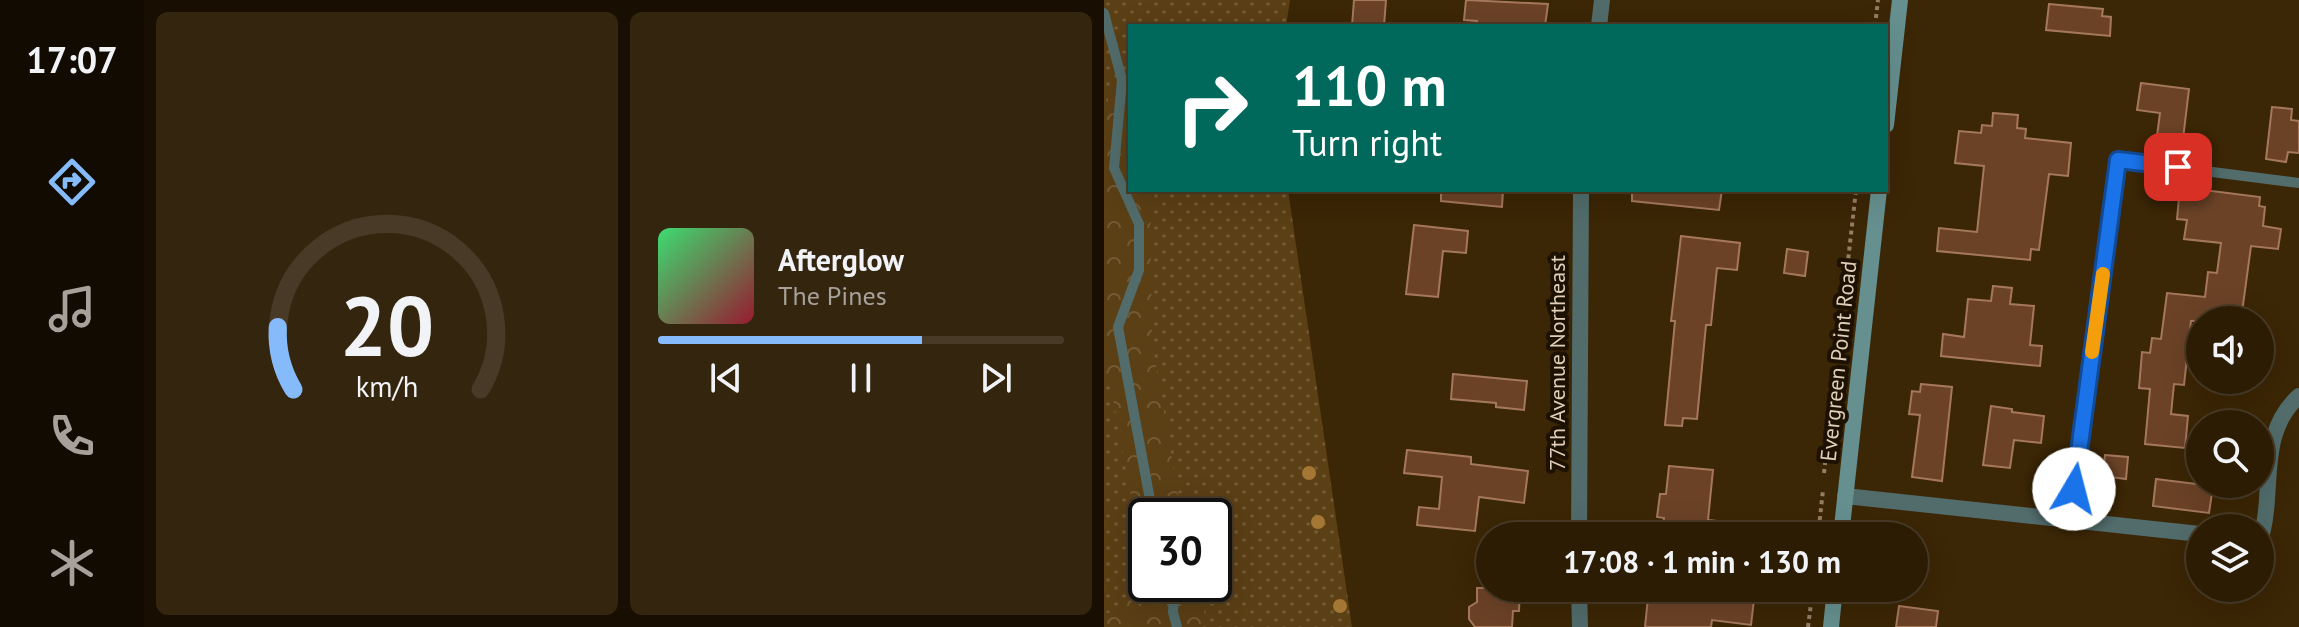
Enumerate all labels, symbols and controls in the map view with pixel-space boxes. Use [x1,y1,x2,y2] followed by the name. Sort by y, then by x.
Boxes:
[26,36,118,83] text: 17:07
[1292,49,1447,121] text: 110 m
[1160,56,1264,160] icon: right
[1292,119,1442,166] text: Turn right
[2144,133,2212,201] pin
[2156,145,2200,189] icon: arrive
[44,154,100,210] icon: directions
[778,240,904,279] text: Afterglow
[1543,255,1571,471] street label: 77th Avenue Northeast
[1814,259,1862,463] street label: Evergreen Point Road
[340,270,434,378] text: 20
[778,279,887,312] text: The Pines
[44,281,100,337] icon: music
[2186,306,2274,602] map controls
[2186,306,2274,394] button: sound
[704,356,748,400] icon: previous
[839,356,883,400] icon: pause
[974,356,1018,400] icon: next
[356,368,418,405] text: km/h
[44,408,100,464] icon: phone
[2186,410,2274,498] button: search
[2032,447,2116,531] position arrow
[1128,498,1232,602] speed limit sign: 30
[2186,514,2274,602] button: layers
[44,535,100,591] icon: climate
[1563,542,1841,581] text: 17:08 · 1 min · 130 m

